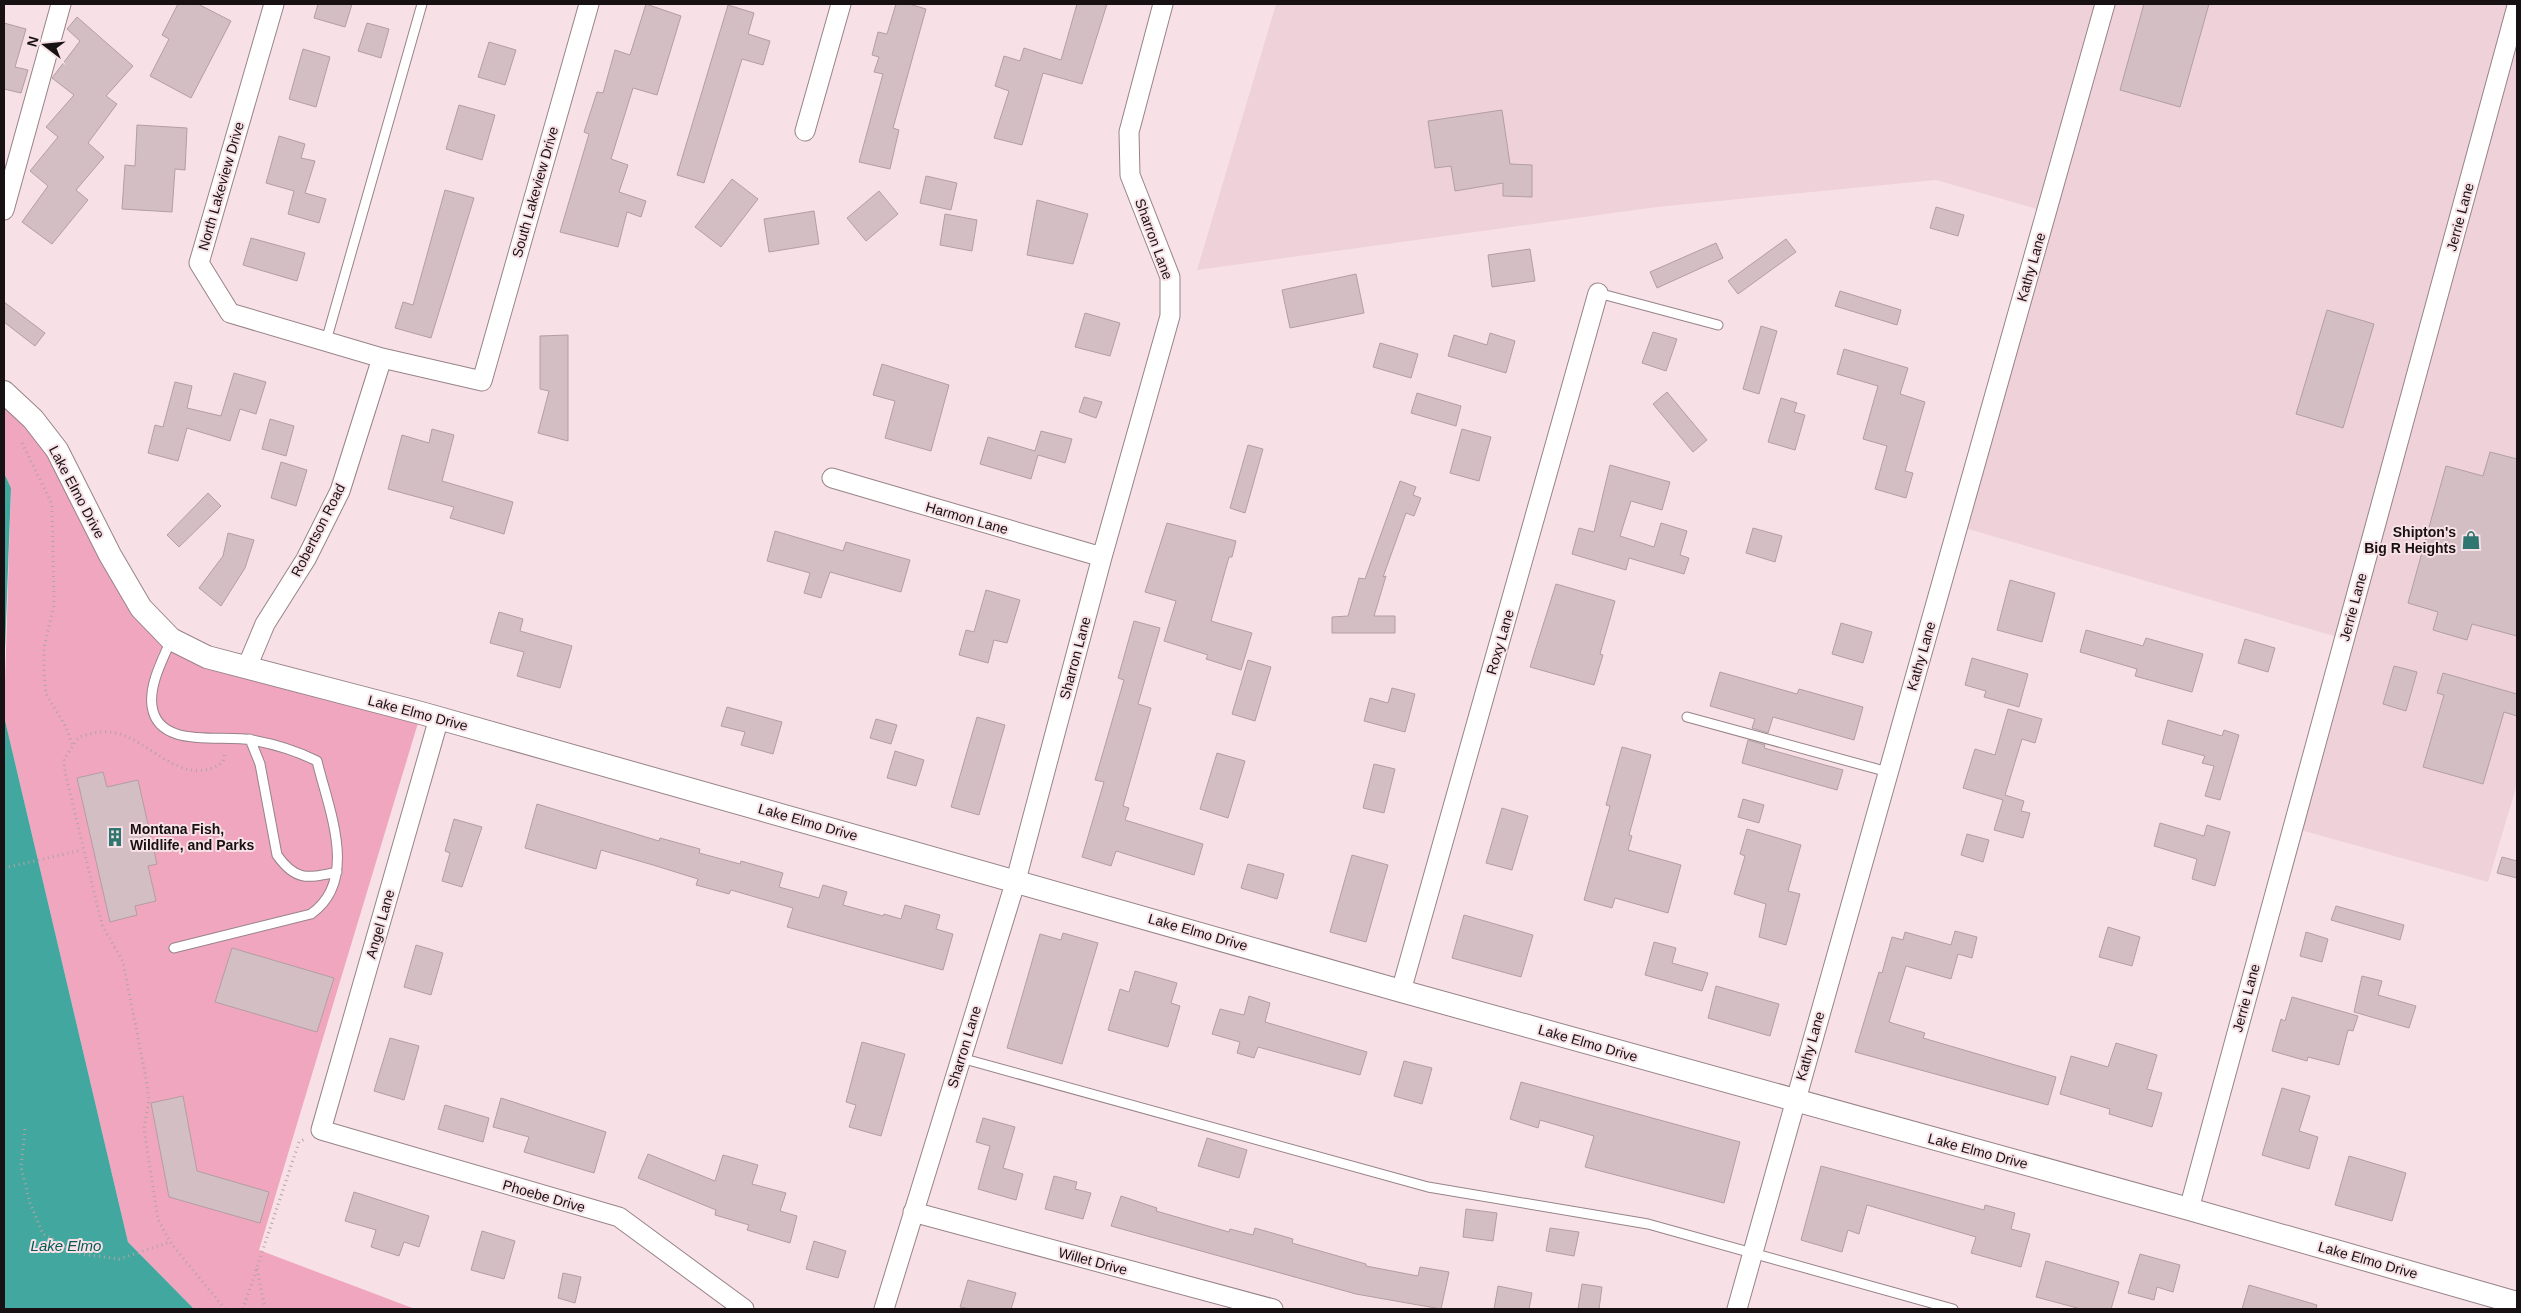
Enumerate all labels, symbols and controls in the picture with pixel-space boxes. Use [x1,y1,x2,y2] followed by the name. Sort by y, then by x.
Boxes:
[20,20,70,70] north arrow
[23,34,42,48] text: N
[195,120,247,252] street label: North Lakeview Drive
[509,125,561,259] street label: South Lakeview Drive
[2443,181,2477,253] street label: Jerrie Lane
[1132,196,1176,282] street label: Sharron Lane
[2014,231,2049,303] street label: Kathy Lane
[46,443,108,541] street label: Lake Elmo Drive
[288,481,348,579] street label: Robertson Road
[924,499,1010,537] street label: Harmon Lane
[2364,524,2456,556] place label: Shipton's Big R Heights
[2460,529,2482,551] shop icon: Shipton's Big R Heights
[2336,571,2370,643] street label: Jerrie Lane
[1483,607,1517,676] street label: Roxy Lane
[1056,615,1094,701] street label: Sharron Lane
[1904,620,1939,692] street label: Kathy Lane
[366,692,470,734] street label: Lake Elmo Drive
[756,800,860,844] street label: Lake Elmo Drive
[130,821,255,853] place label: Montana Fish, Wildlife, and Parks
[104,826,126,848] building icon: Montana Fish, Wildlife, and Parks
[363,888,398,960] street label: Angel Lane
[1146,910,1250,954] street label: Lake Elmo Drive
[2229,962,2263,1034] street label: Jerrie Lane
[944,1004,984,1090] street label: Sharron Lane
[1793,1010,1828,1082] street label: Kathy Lane
[1536,1021,1640,1065] street label: Lake Elmo Drive
[1926,1130,2030,1172] street label: Lake Elmo Drive
[501,1177,587,1215] street label: Phoebe Drive
[31,1237,101,1254] water label: Lake Elmo
[2316,1238,2420,1282] street label: Lake Elmo Drive
[1057,1244,1129,1278] street label: Willet Drive

